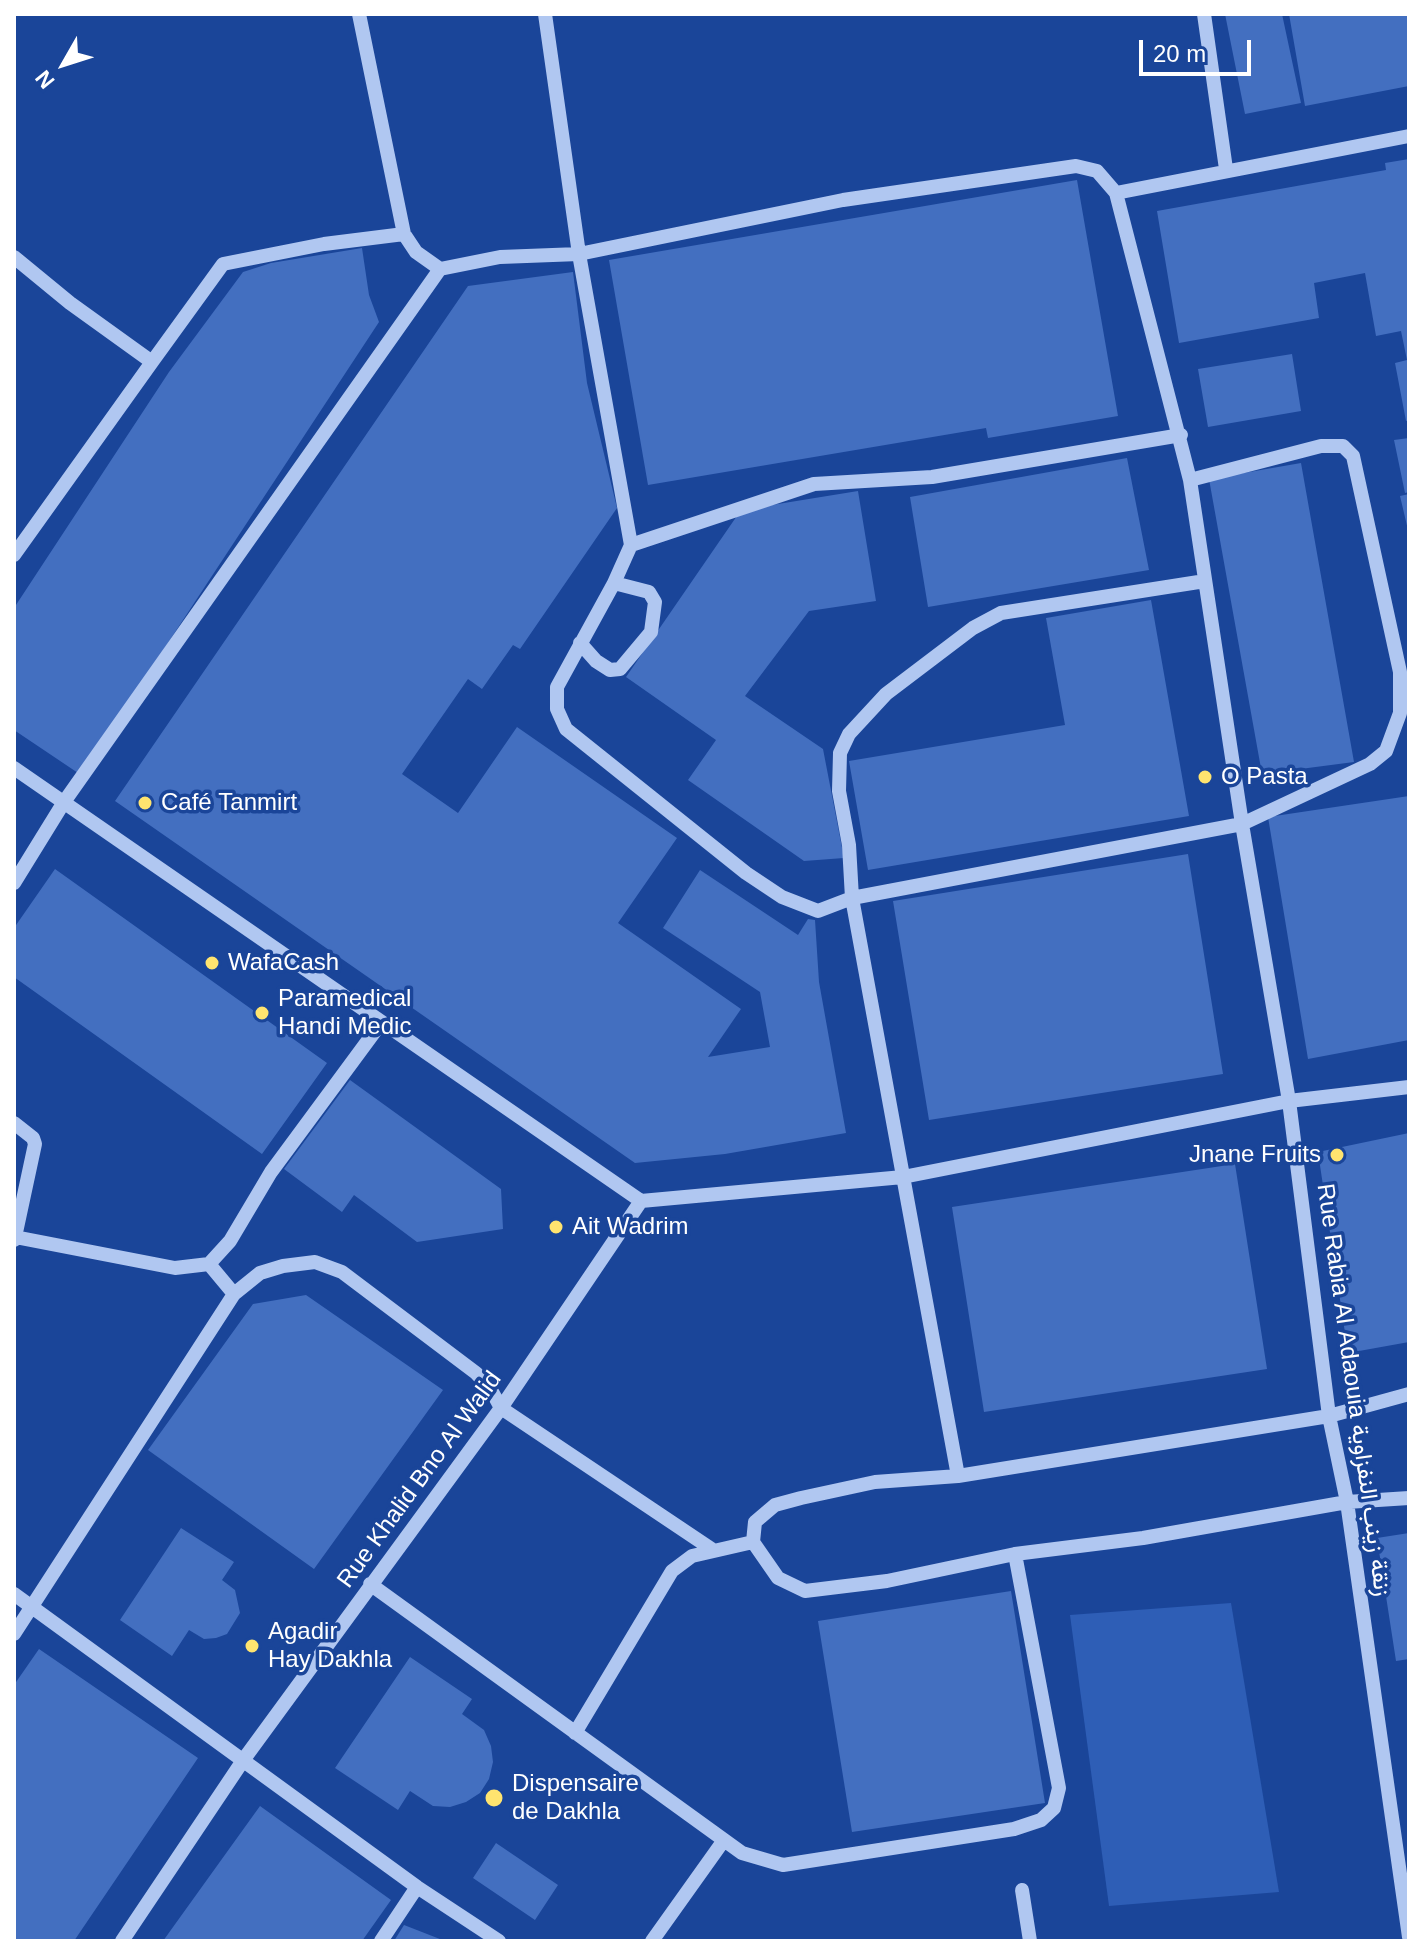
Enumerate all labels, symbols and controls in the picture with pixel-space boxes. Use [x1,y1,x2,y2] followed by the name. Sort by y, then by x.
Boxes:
[24,24,104,104] north arrow
[1143,24,1255,74] scale bar
[1153,40,1206,67] text: 20 m
[30,65,60,93] text: N
[1221,763,1308,791] place label: O Pasta
[1196,768,1214,786] marker: O Pasta
[161,789,297,817] place label: Café Tanmirt
[136,794,154,812] marker: Café Tanmirt
[228,949,339,977] place label: WafaCash
[203,954,221,972] marker: WafaCash
[278,985,411,1041] place label: Paramedical Handi Medic
[253,1004,271,1022] marker: Paramedical Handi Medic
[1189,1141,1321,1169] place label: Jnane Fruits
[1328,1146,1346,1164] marker: Jnane Fruits
[1310,1182,1396,1598] street label: Rue Rabia Al Adaouia زنقة زينب النفزاوية
[572,1213,688,1241] place label: Ait Wadrim
[547,1218,565,1236] marker: Ait Wadrim
[332,1366,508,1594] street label: Rue Khalid Bno Al Walid
[268,1618,392,1674] place label: Agadir Hay Dakhla
[243,1637,261,1655] marker: Agadir Hay Dakhla
[512,1770,639,1826] place label: Dispensaire de Dakhla
[483,1787,505,1809] marker: Dispensaire de Dakhla

